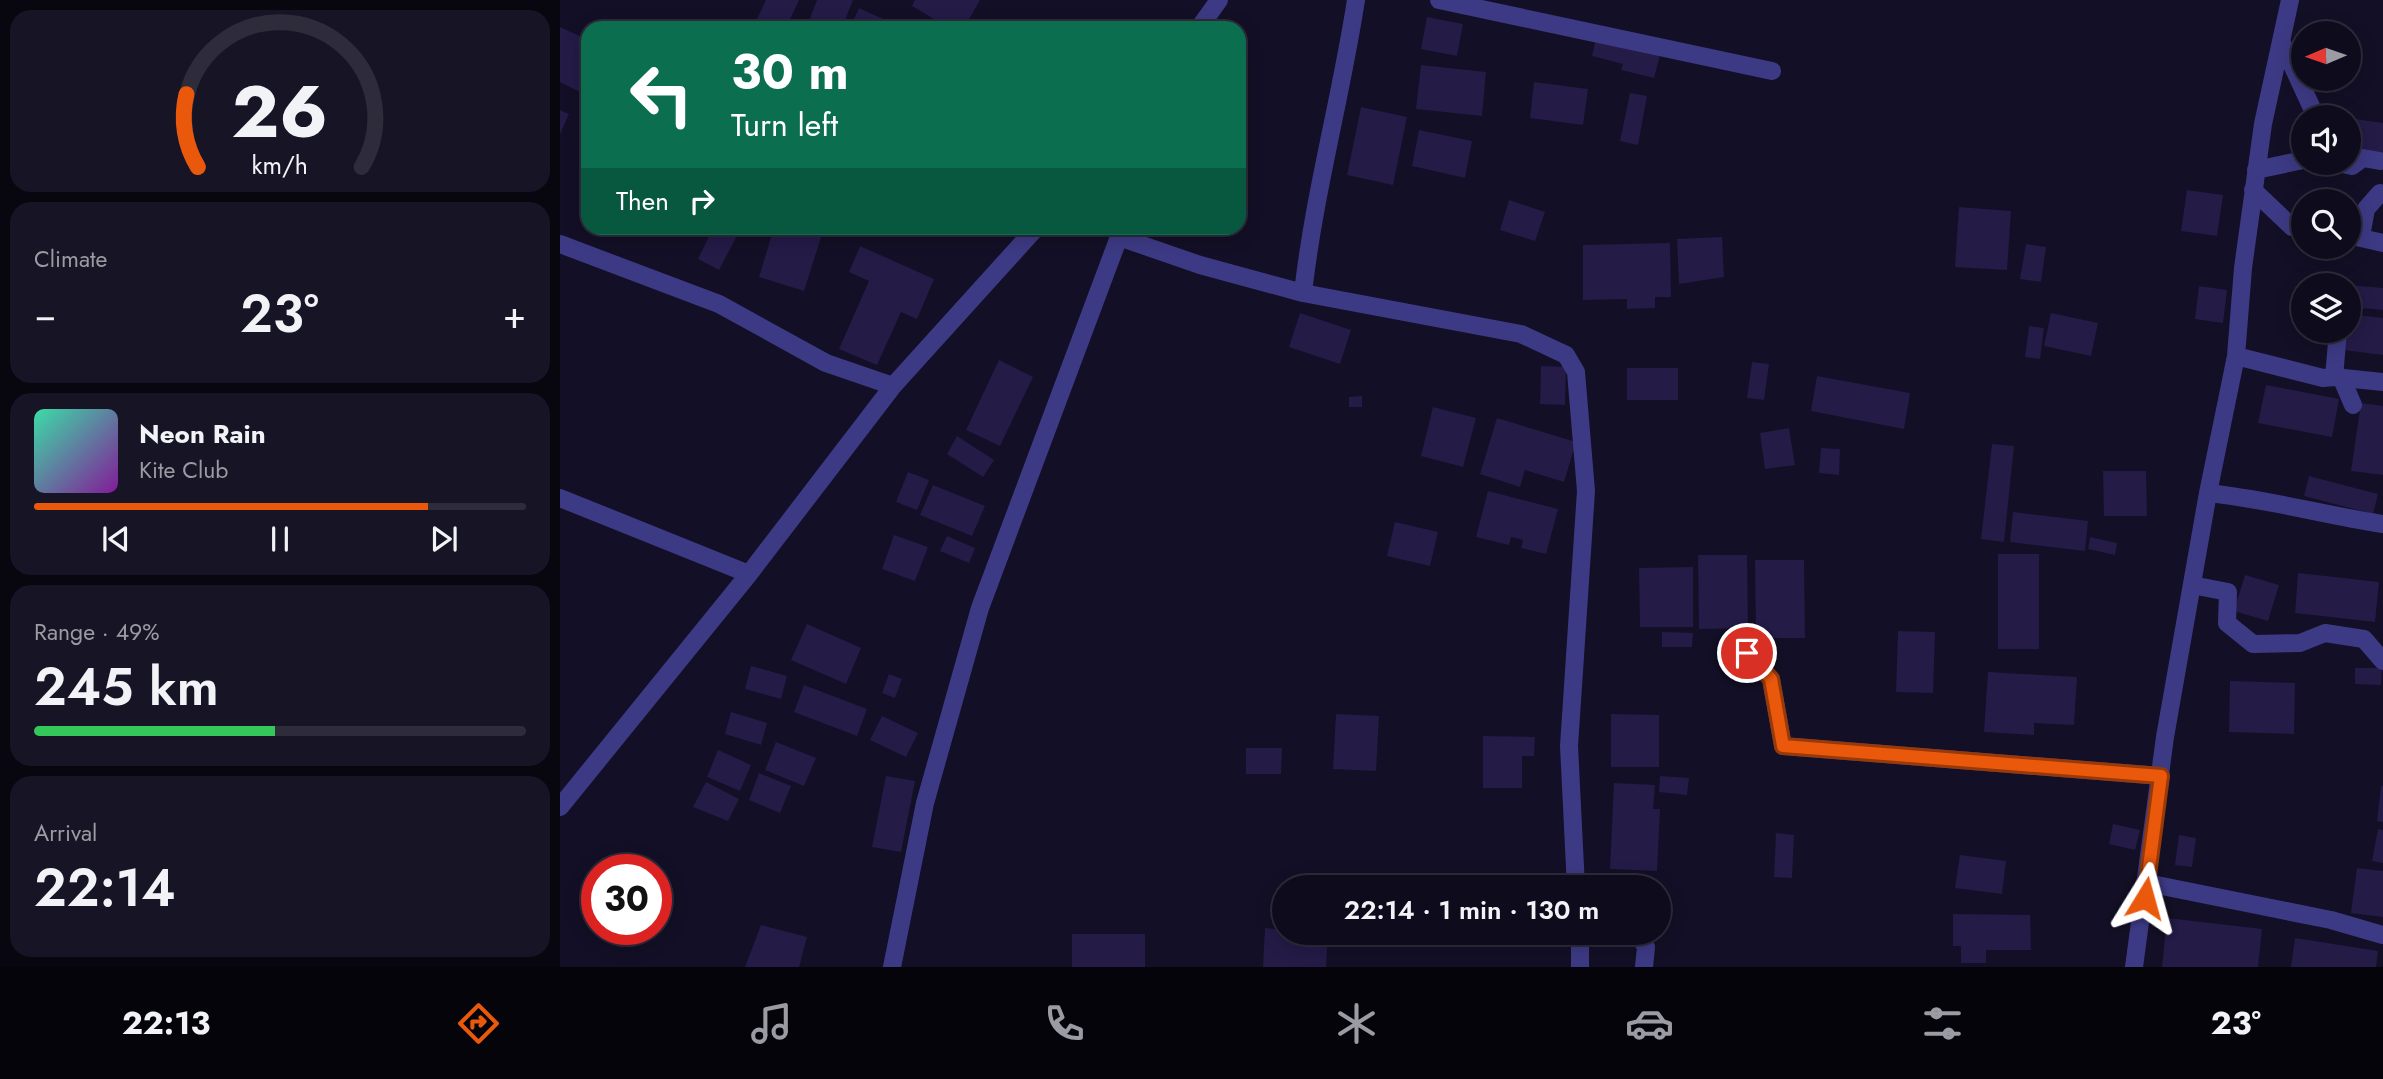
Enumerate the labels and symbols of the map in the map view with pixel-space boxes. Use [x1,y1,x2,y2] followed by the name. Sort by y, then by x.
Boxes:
[2291,21,2361,91] north arrow
[1717,623,1777,683] pin
[581,854,672,945] speed limit sign: 30
[2108,861,2182,935] position arrow

